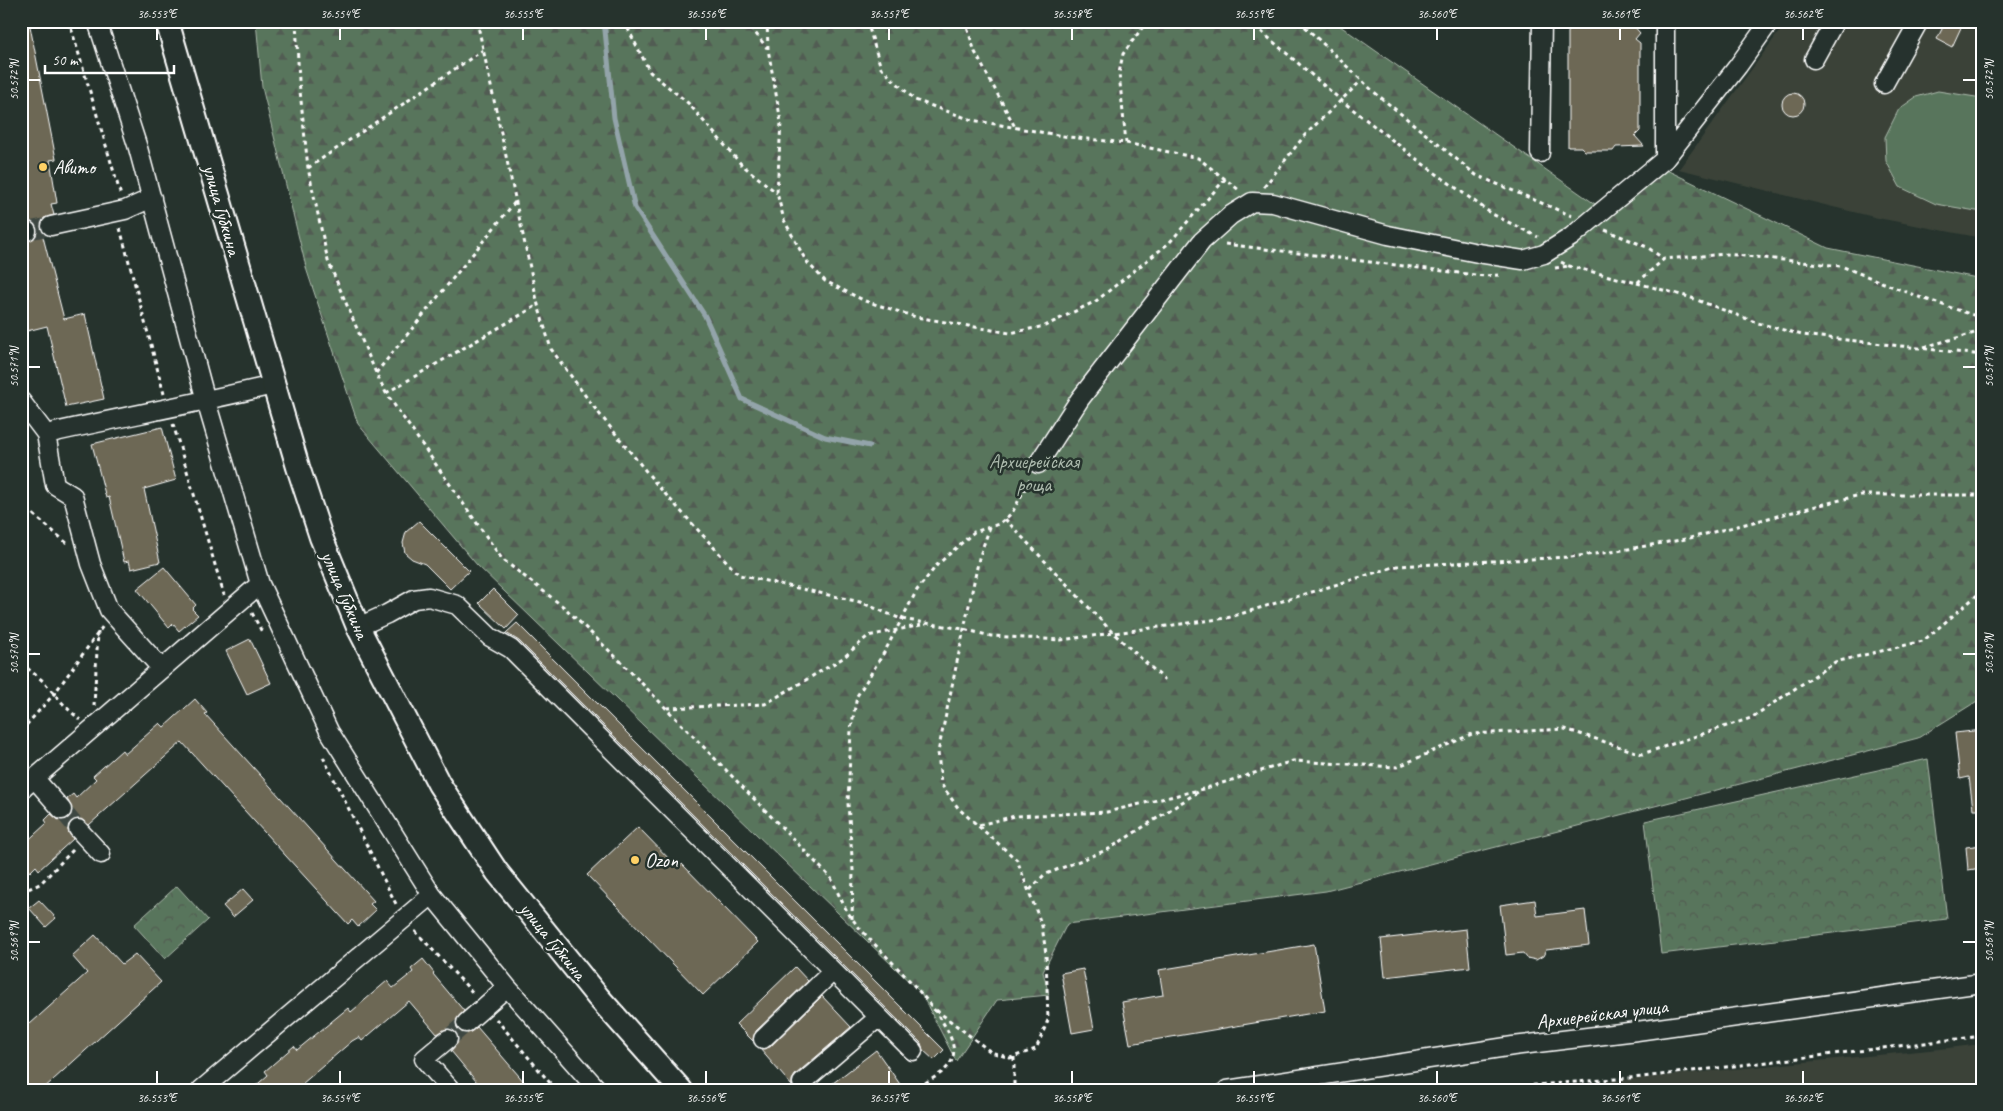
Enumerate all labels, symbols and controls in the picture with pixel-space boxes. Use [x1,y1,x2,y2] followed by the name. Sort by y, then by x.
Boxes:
[137,6,178,22] text: 36.553°E
[320,6,361,22] text: 36.554°E
[503,6,544,22] text: 36.555°E
[686,6,727,22] text: 36.556°E
[869,6,910,22] text: 36.557°E
[1052,6,1093,22] text: 36.558°E
[1234,6,1275,22] text: 36.559°E
[1417,6,1458,22] text: 36.560°E
[1600,6,1641,22] text: 36.561°E
[1783,6,1824,22] text: 36.562°E
[45,42,174,74] scale bar
[52,51,79,70] text: 50 m
[6,58,22,100] text: 50.572°N
[1981,58,1997,100] text: 50.572°N
[53,155,97,180] place label: Авито
[37,161,49,173] marker: Авито
[197,161,247,260] street label: улица Губкина
[6,345,22,387] text: 50.571°N
[1981,345,1997,387] text: 50.571°N
[989,449,1081,497] park label: Архиерейская роща
[315,546,375,644] street label: улица Губкина
[6,632,22,674] text: 50.570°N
[1981,632,1997,674] text: 50.570°N
[645,848,679,873] place label: Ozon
[629,854,641,866] marker: Ozon
[513,896,593,986] street label: улица Губкина
[6,920,22,962] text: 50.569°N
[1981,920,1997,962] text: 50.569°N
[1535,993,1671,1034] street label: Архиерейская улица
[137,1090,178,1106] text: 36.553°E
[320,1090,361,1106] text: 36.554°E
[503,1090,544,1106] text: 36.555°E
[686,1090,727,1106] text: 36.556°E
[869,1090,910,1106] text: 36.557°E
[1052,1090,1093,1106] text: 36.558°E
[1234,1090,1275,1106] text: 36.559°E
[1417,1090,1458,1106] text: 36.560°E
[1600,1090,1641,1106] text: 36.561°E
[1783,1090,1824,1106] text: 36.562°E

